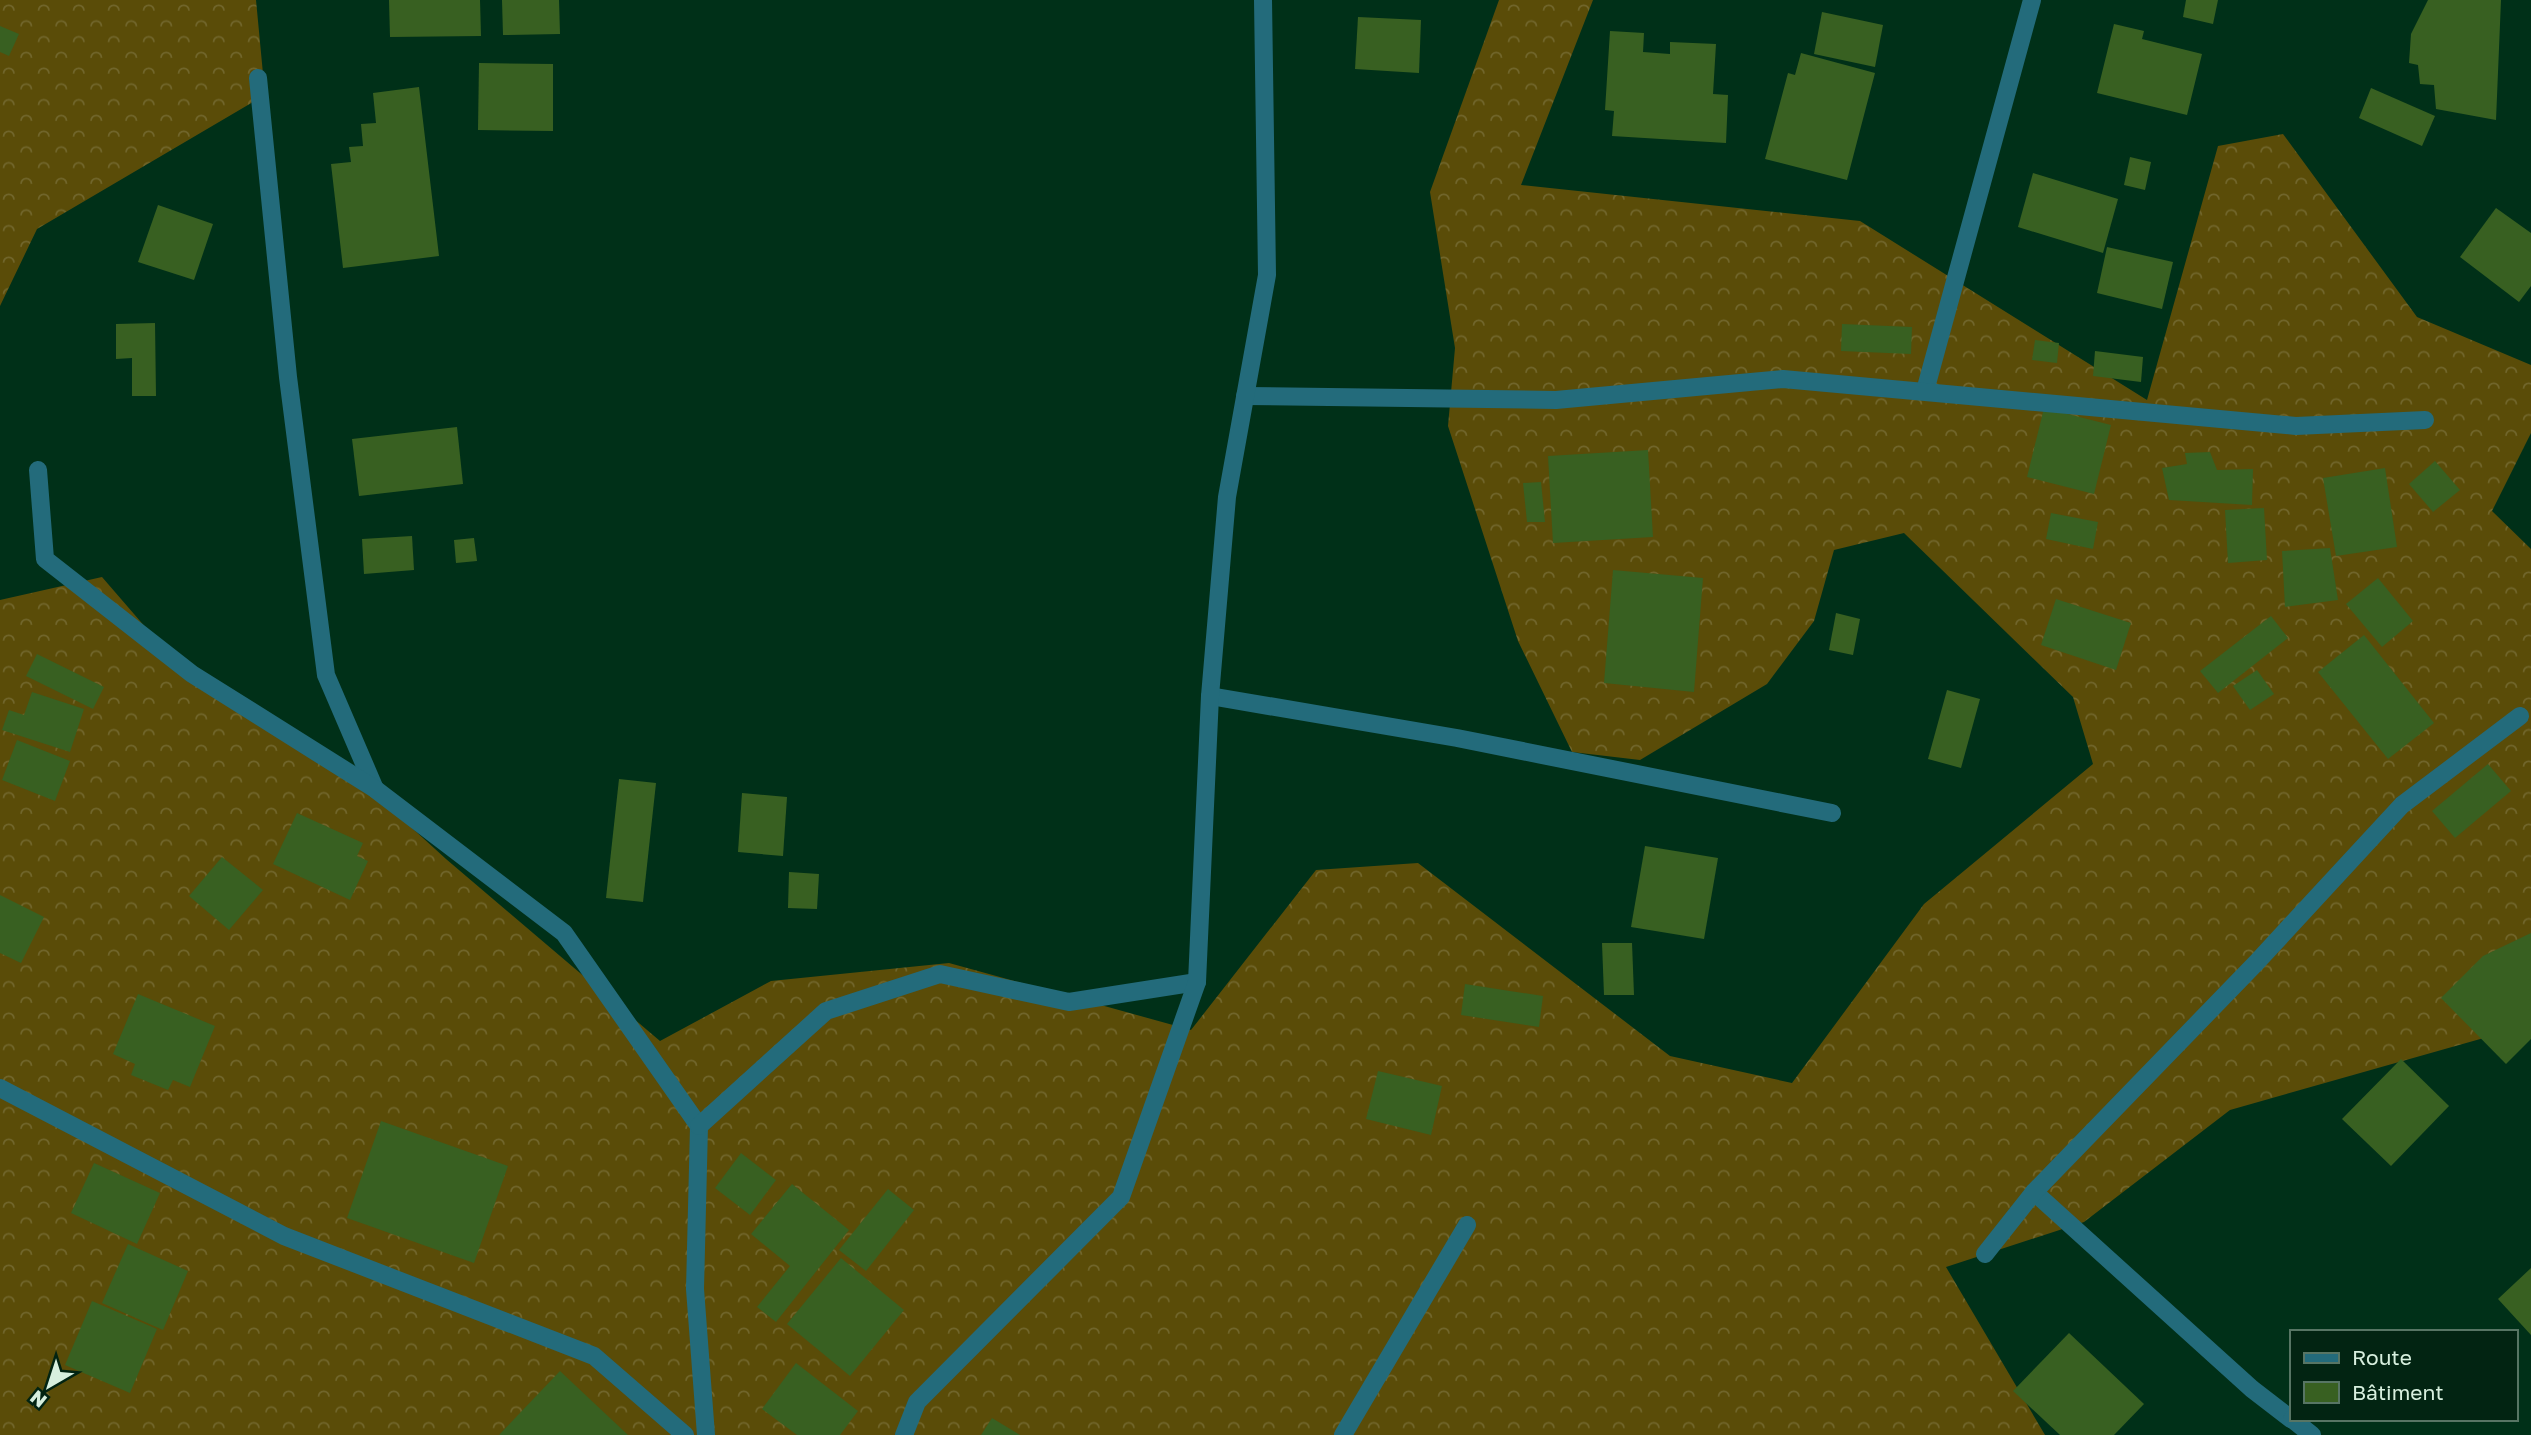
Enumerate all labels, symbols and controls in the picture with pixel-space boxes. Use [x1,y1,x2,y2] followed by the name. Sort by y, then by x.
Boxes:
[2290,1330,2517,1421] legend
[2352,1344,2412,1370] text: Route
[14,1351,84,1421] north arrow
[2352,1379,2444,1405] text: Bâtiment
[25,1386,51,1413] text: N

